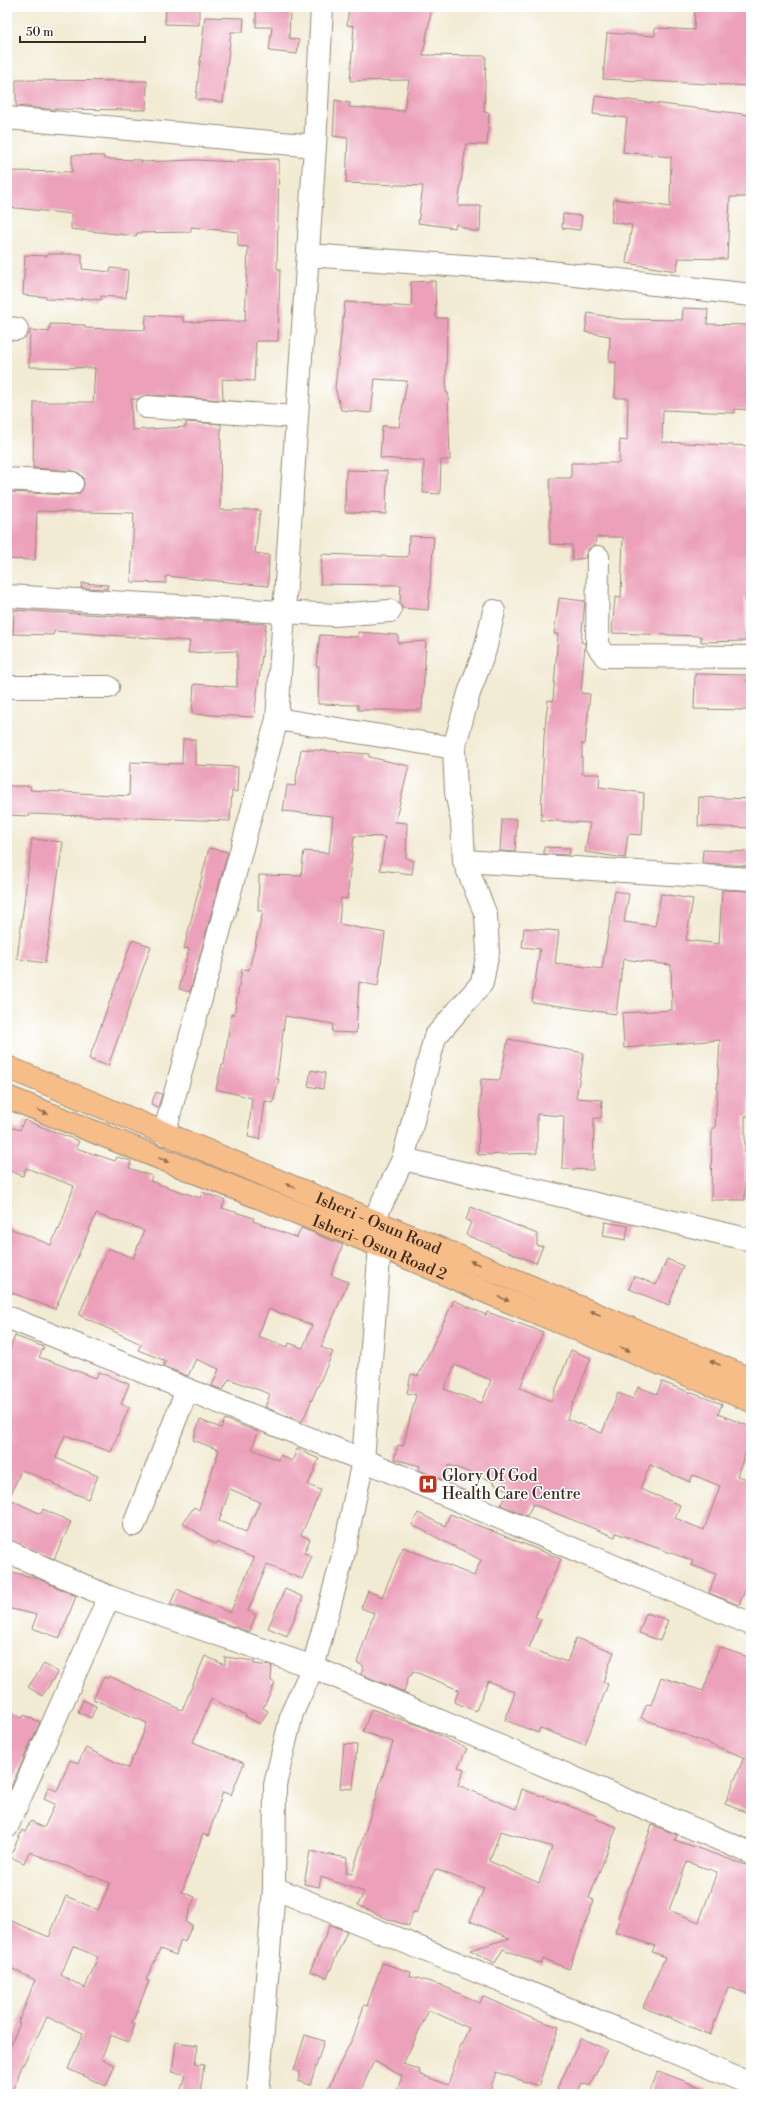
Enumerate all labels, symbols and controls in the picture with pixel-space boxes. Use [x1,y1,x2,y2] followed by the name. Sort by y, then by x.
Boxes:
[20,18,145,44] scale bar
[26,25,54,40] text: 50 m
[38,1109,50,1115] one-way arrow
[159,1157,171,1163] one-way arrow
[285,1183,296,1189] one-way arrow
[312,1188,444,1259] street label: Isheri - Osun Road
[309,1211,450,1285] street label: Isheri- Osun Road 2
[469,1259,481,1265] one-way arrow
[499,1297,511,1303] one-way arrow
[590,1310,601,1316] one-way arrow
[619,1346,630,1352] one-way arrow
[709,1360,721,1367] one-way arrow
[442,1466,581,1504] place label: Glory Of God Health Care Centre
[417,1473,439,1495] hospital icon: Glory Of God Health Care Centre

